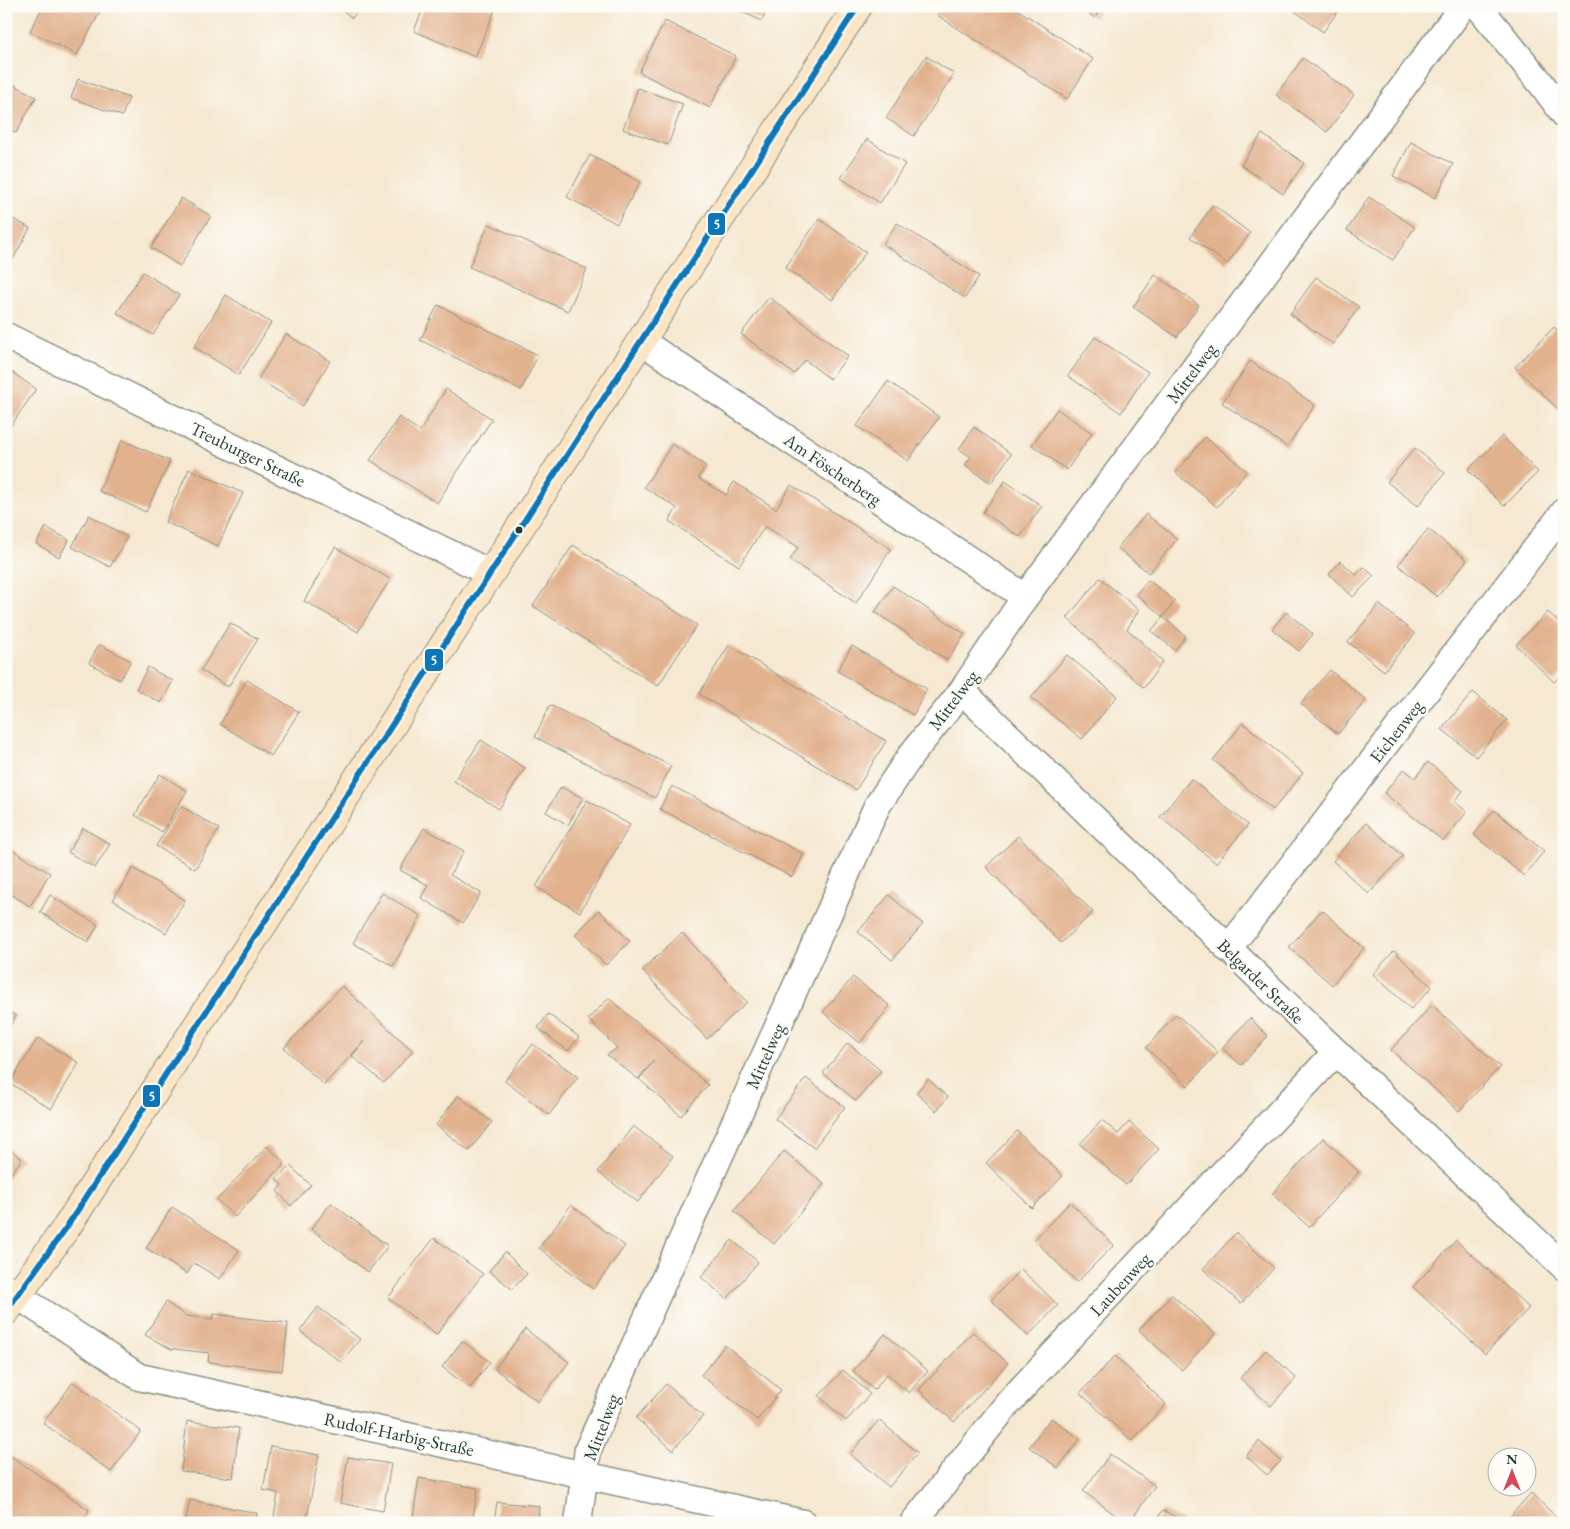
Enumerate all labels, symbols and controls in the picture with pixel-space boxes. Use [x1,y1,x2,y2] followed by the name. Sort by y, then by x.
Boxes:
[707,212,726,236] line badge: 5
[713,215,721,233] text: 5
[1161,338,1221,408] street label: Mittelweg
[187,416,309,492] street label: Treuburger Straße
[779,427,886,510] street label: Am Föscherberg
[514,525,524,535] unlabelled marker
[424,648,444,672] line badge: 5
[430,651,438,669] text: 5
[923,665,983,735] street label: Mittelweg
[1364,695,1428,767] street label: Eichenweg
[1213,934,1309,1028] street label: Belgarder Straße
[740,1019,790,1093] street label: Mittelweg
[142,1084,161,1108] line badge: 5
[148,1087,156,1105] text: 5
[1085,1247,1156,1321] street label: Laubenweg
[578,1390,624,1464] street label: Mittelweg
[322,1407,476,1461] street label: Rudolf-Harbig-Straße
[1488,1446,1538,1496] north arrow
[1506,1450,1518,1468] text: N

